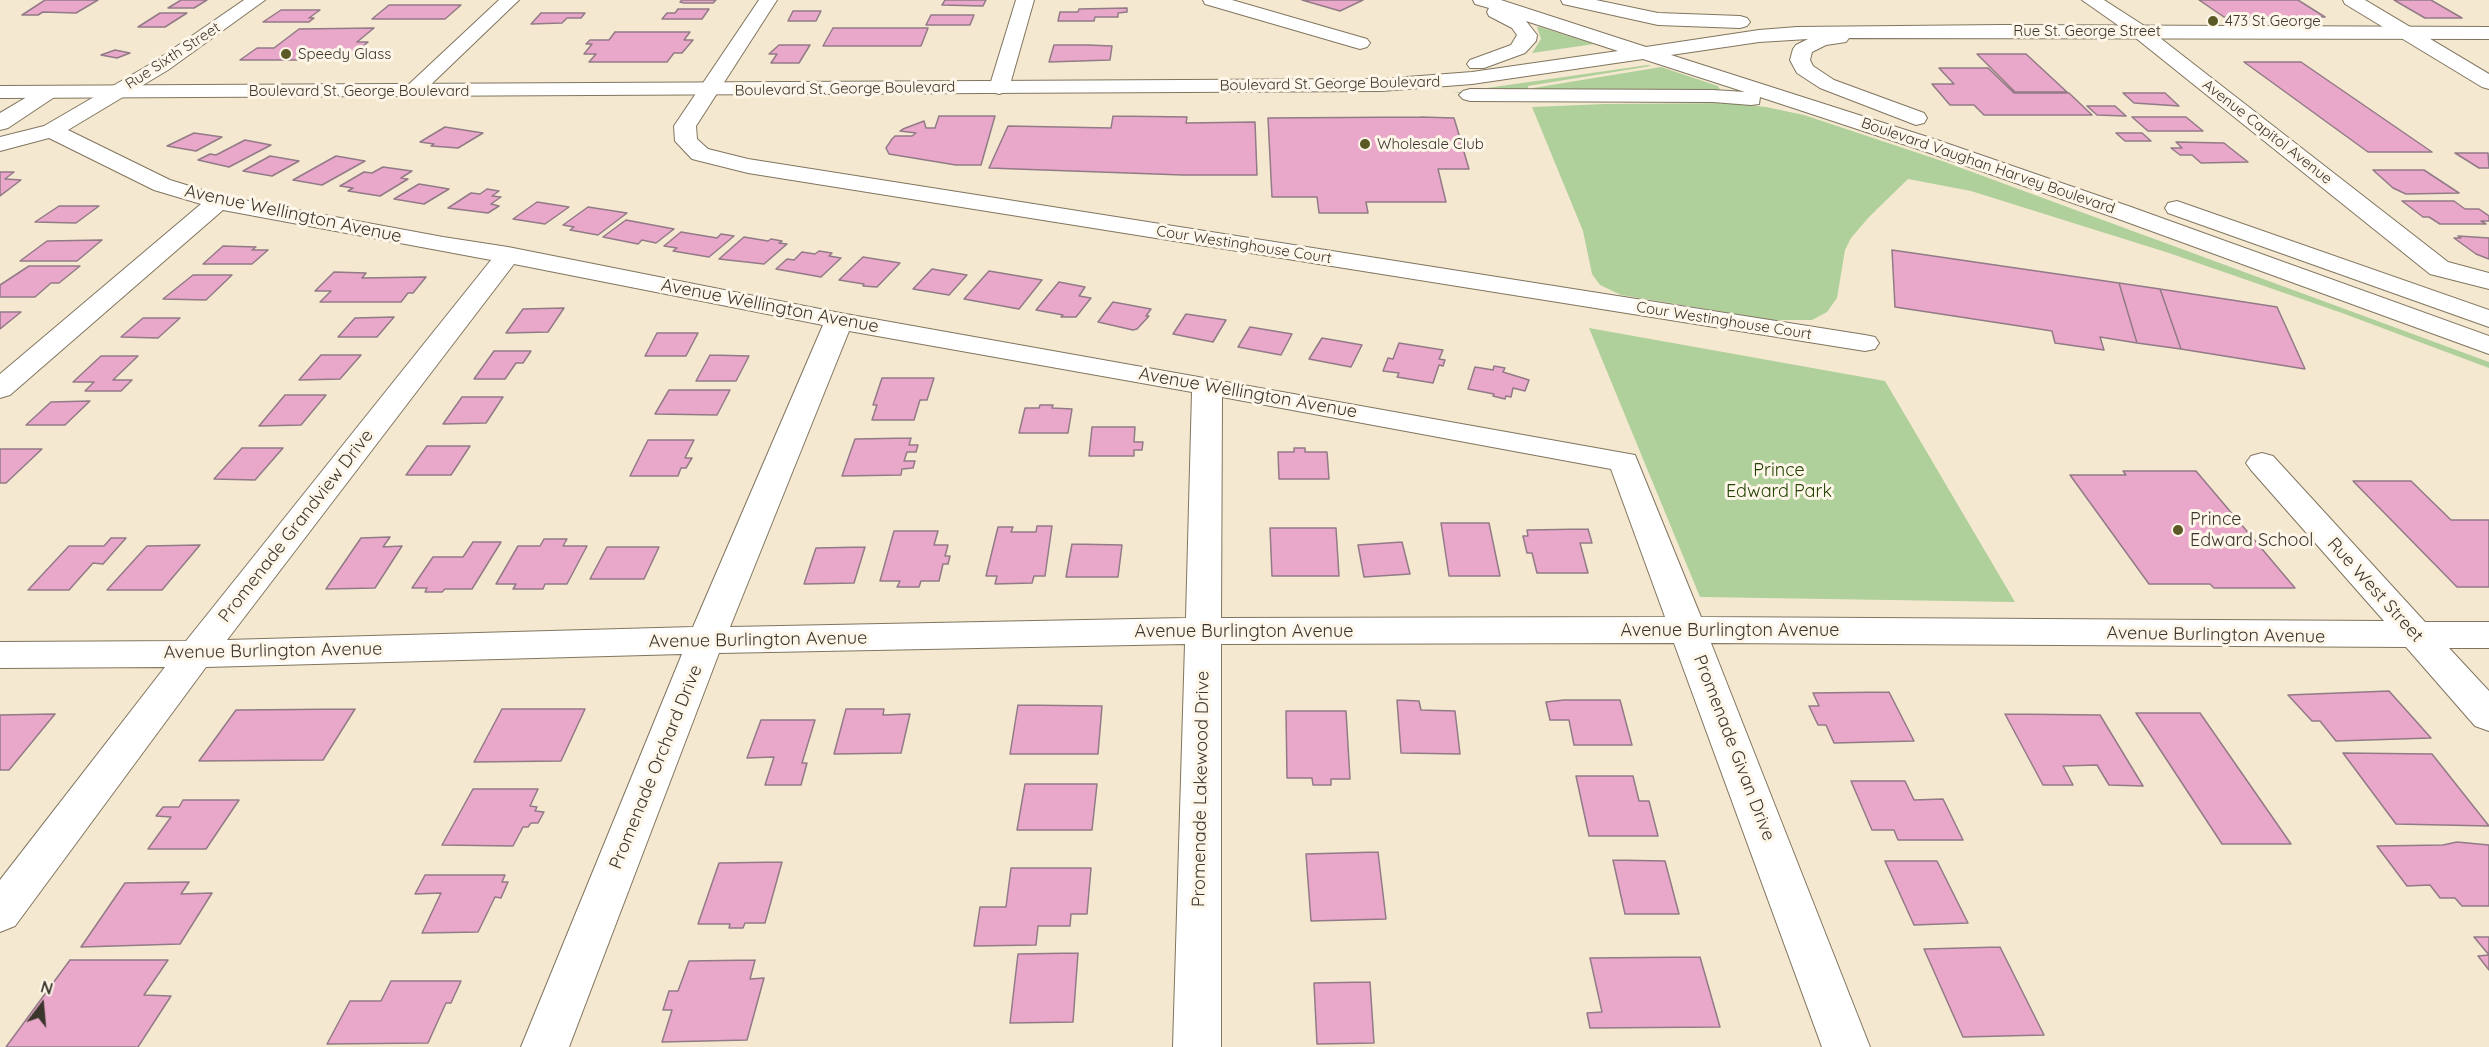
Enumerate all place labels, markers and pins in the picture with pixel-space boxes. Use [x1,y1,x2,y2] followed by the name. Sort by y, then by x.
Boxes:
[2225,12,2321,30] place label: 473 St George
[2206,14,2220,28] marker: 473 St George
[298,45,391,63] place label: Speedy Glass
[279,47,293,61] marker: Speedy Glass
[1377,135,1484,153] place label: Wholesale Club
[1358,137,1372,151] marker: Wholesale Club
[2190,509,2313,552] place label: Prince Edward School
[2171,523,2185,537] marker: Prince Edward School

